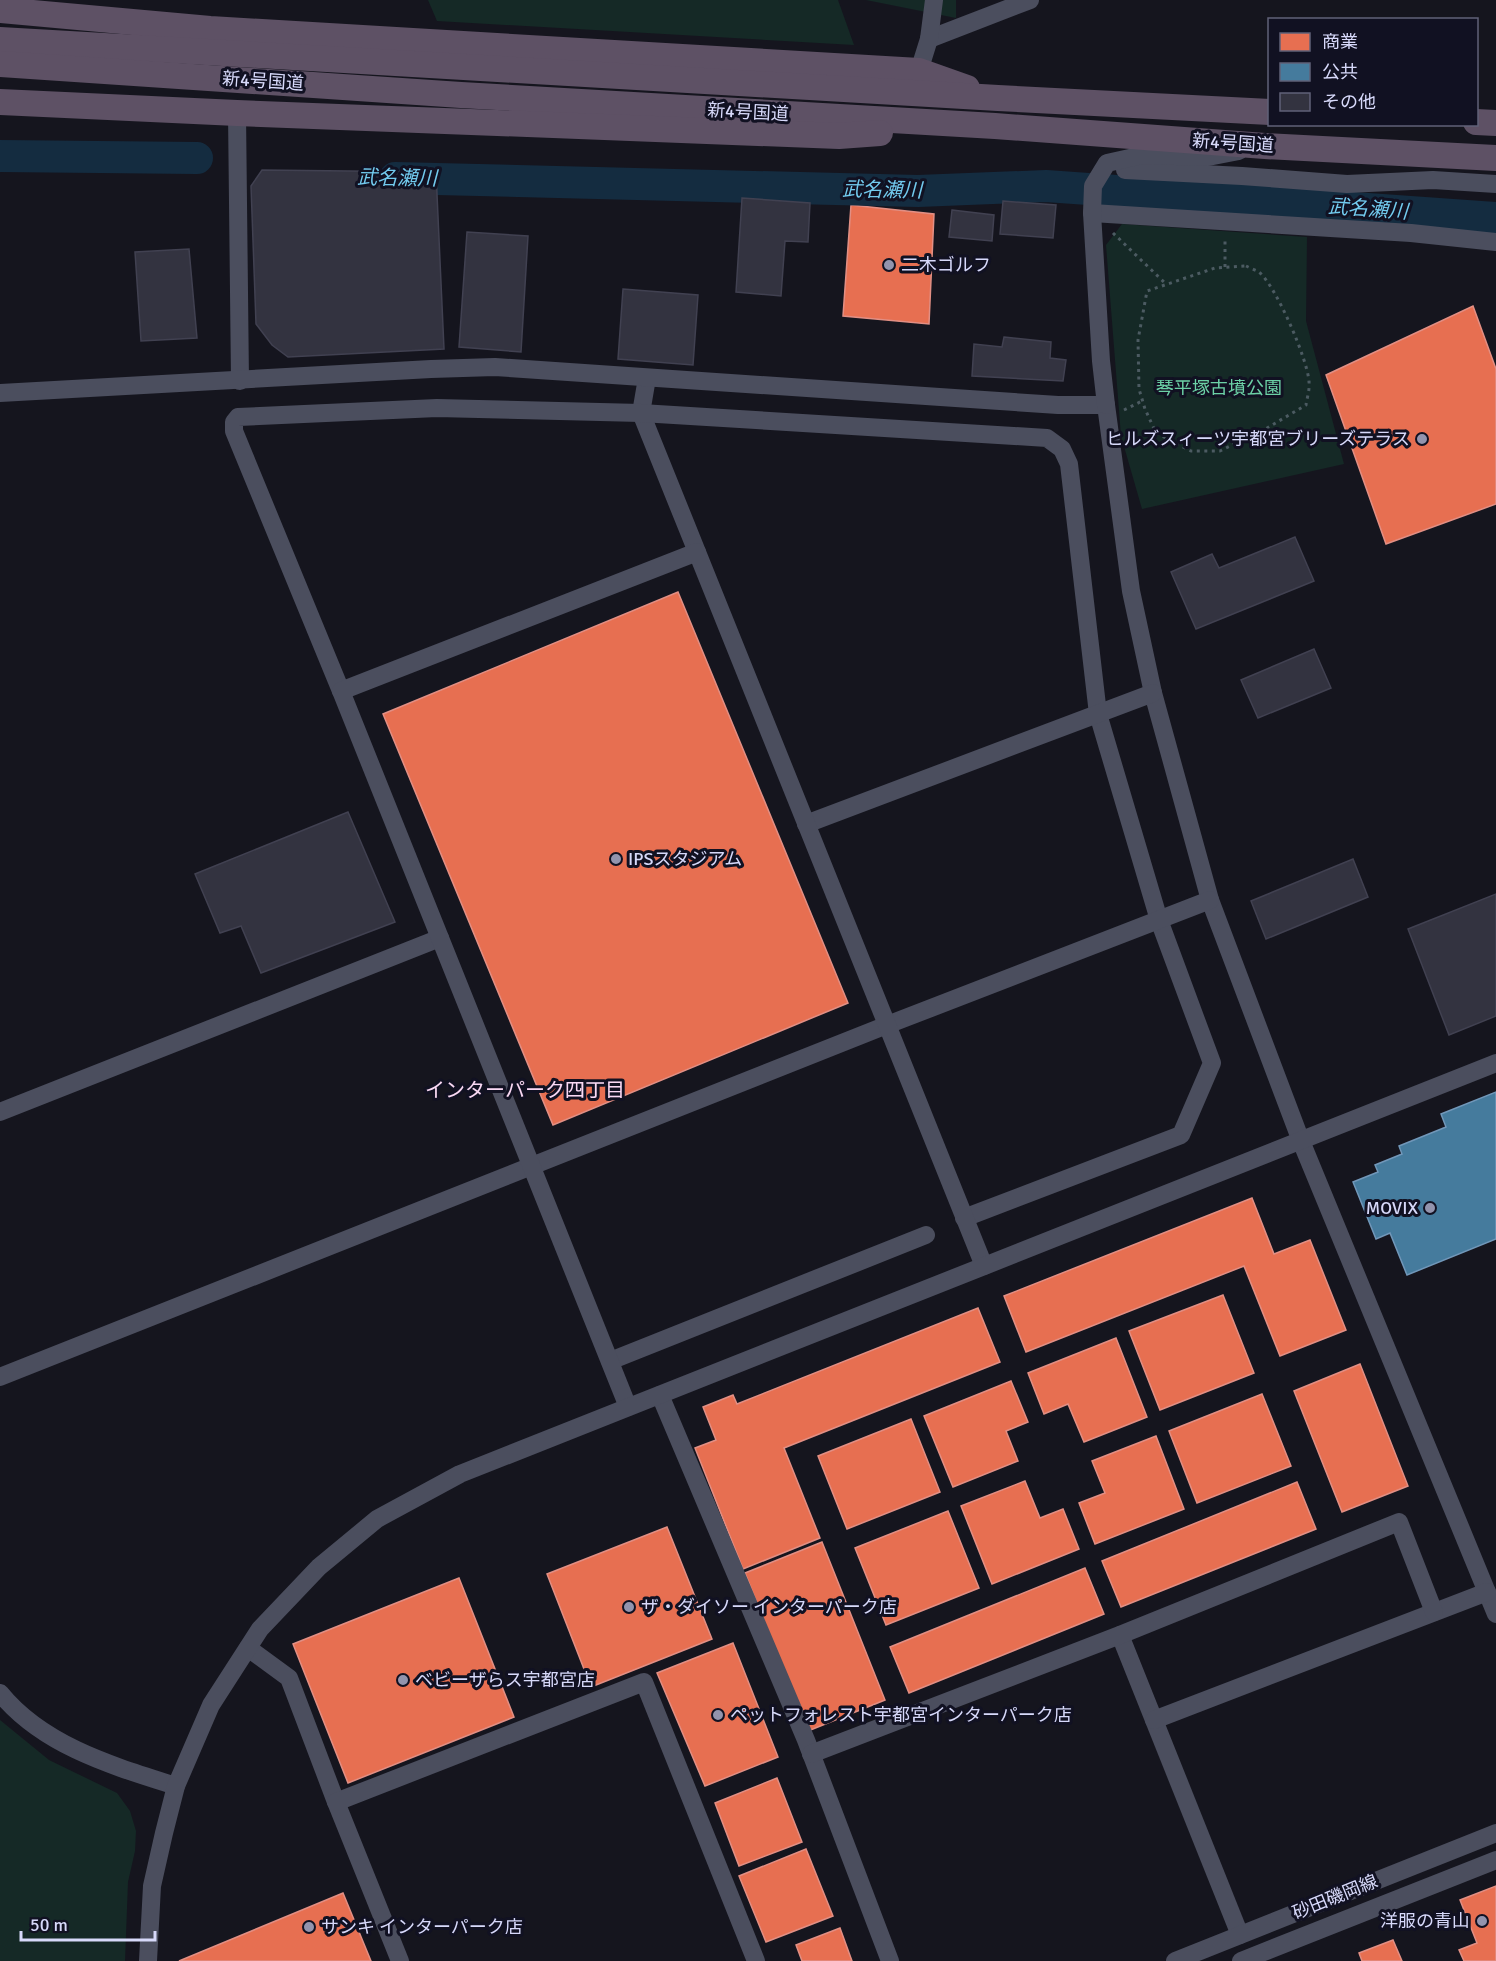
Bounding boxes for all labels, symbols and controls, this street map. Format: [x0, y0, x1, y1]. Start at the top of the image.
legend [1268, 18, 1478, 126]
text: 商業 [1322, 31, 1358, 53]
text: 公共 [1322, 61, 1358, 83]
street label: 新4号国道 [221, 67, 305, 95]
text: その他 [1322, 91, 1376, 113]
street label: 新4号国道 [707, 99, 789, 125]
street label: 新4号国道 [1191, 129, 1275, 157]
water label: 武名瀬川 [357, 165, 439, 191]
water label: 武名瀬川 [842, 177, 924, 203]
water label: 武名瀬川 [1327, 194, 1411, 224]
place label: 二木ゴルフ [901, 254, 991, 276]
marker: 二木ゴルフ [882, 258, 896, 272]
park label: 琴平塚古墳公園 [1156, 377, 1282, 399]
place label: ヒルズスィーツ宇都宮ブリーズテラス [1106, 428, 1410, 450]
marker: ヒルズスィーツ宇都宮ブリーズテラス [1415, 432, 1429, 446]
place label: IPSスタジアム [628, 848, 742, 870]
marker: IPSスタジアム [609, 852, 623, 866]
district label: インターパーク四丁目 [425, 1078, 625, 1103]
place label: MOVIX [1366, 1197, 1418, 1219]
marker: MOVIX [1423, 1201, 1437, 1215]
place label: ザ・ダイソー インターパーク店 [641, 1596, 897, 1618]
marker: ザ・ダイソー インターパーク店 [622, 1600, 636, 1614]
place label: ベビーザらス宇都宮店 [415, 1669, 595, 1691]
marker: ベビーザらス宇都宮店 [396, 1673, 410, 1687]
place label: ペットフォレスト宇都宮インターパーク店 [730, 1704, 1072, 1726]
marker: ペットフォレスト宇都宮インターパーク店 [711, 1708, 725, 1722]
street label: 砂田磯岡線 [1289, 1870, 1381, 1924]
scale bar [21, 1904, 154, 1942]
place label: 洋服の青山 [1380, 1910, 1470, 1932]
text: 50 m [30, 1914, 68, 1936]
marker: 洋服の青山 [1475, 1914, 1489, 1928]
place label: サンキ インターパーク店 [321, 1916, 523, 1938]
marker: サンキ インターパーク店 [302, 1920, 316, 1934]

